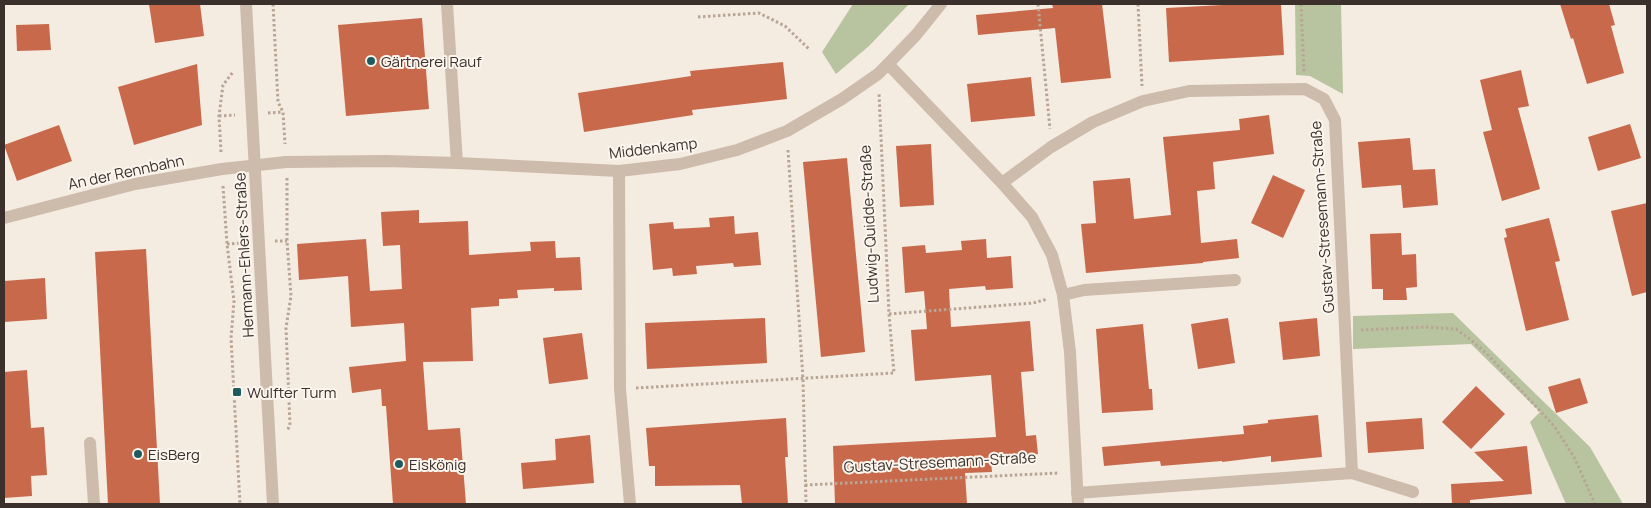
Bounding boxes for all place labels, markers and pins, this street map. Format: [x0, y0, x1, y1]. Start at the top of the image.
place label: Gärtnerei Rauf [381, 51, 482, 72]
marker: Gärtnerei Rauf [365, 55, 377, 67]
place label: Wulfter Turm [247, 382, 336, 403]
marker: Wulfter Turm [231, 386, 243, 398]
place label: EisBerg [148, 444, 200, 465]
marker: EisBerg [132, 448, 144, 460]
place label: Eiskönig [409, 454, 466, 475]
marker: Eiskönig [393, 458, 405, 470]

